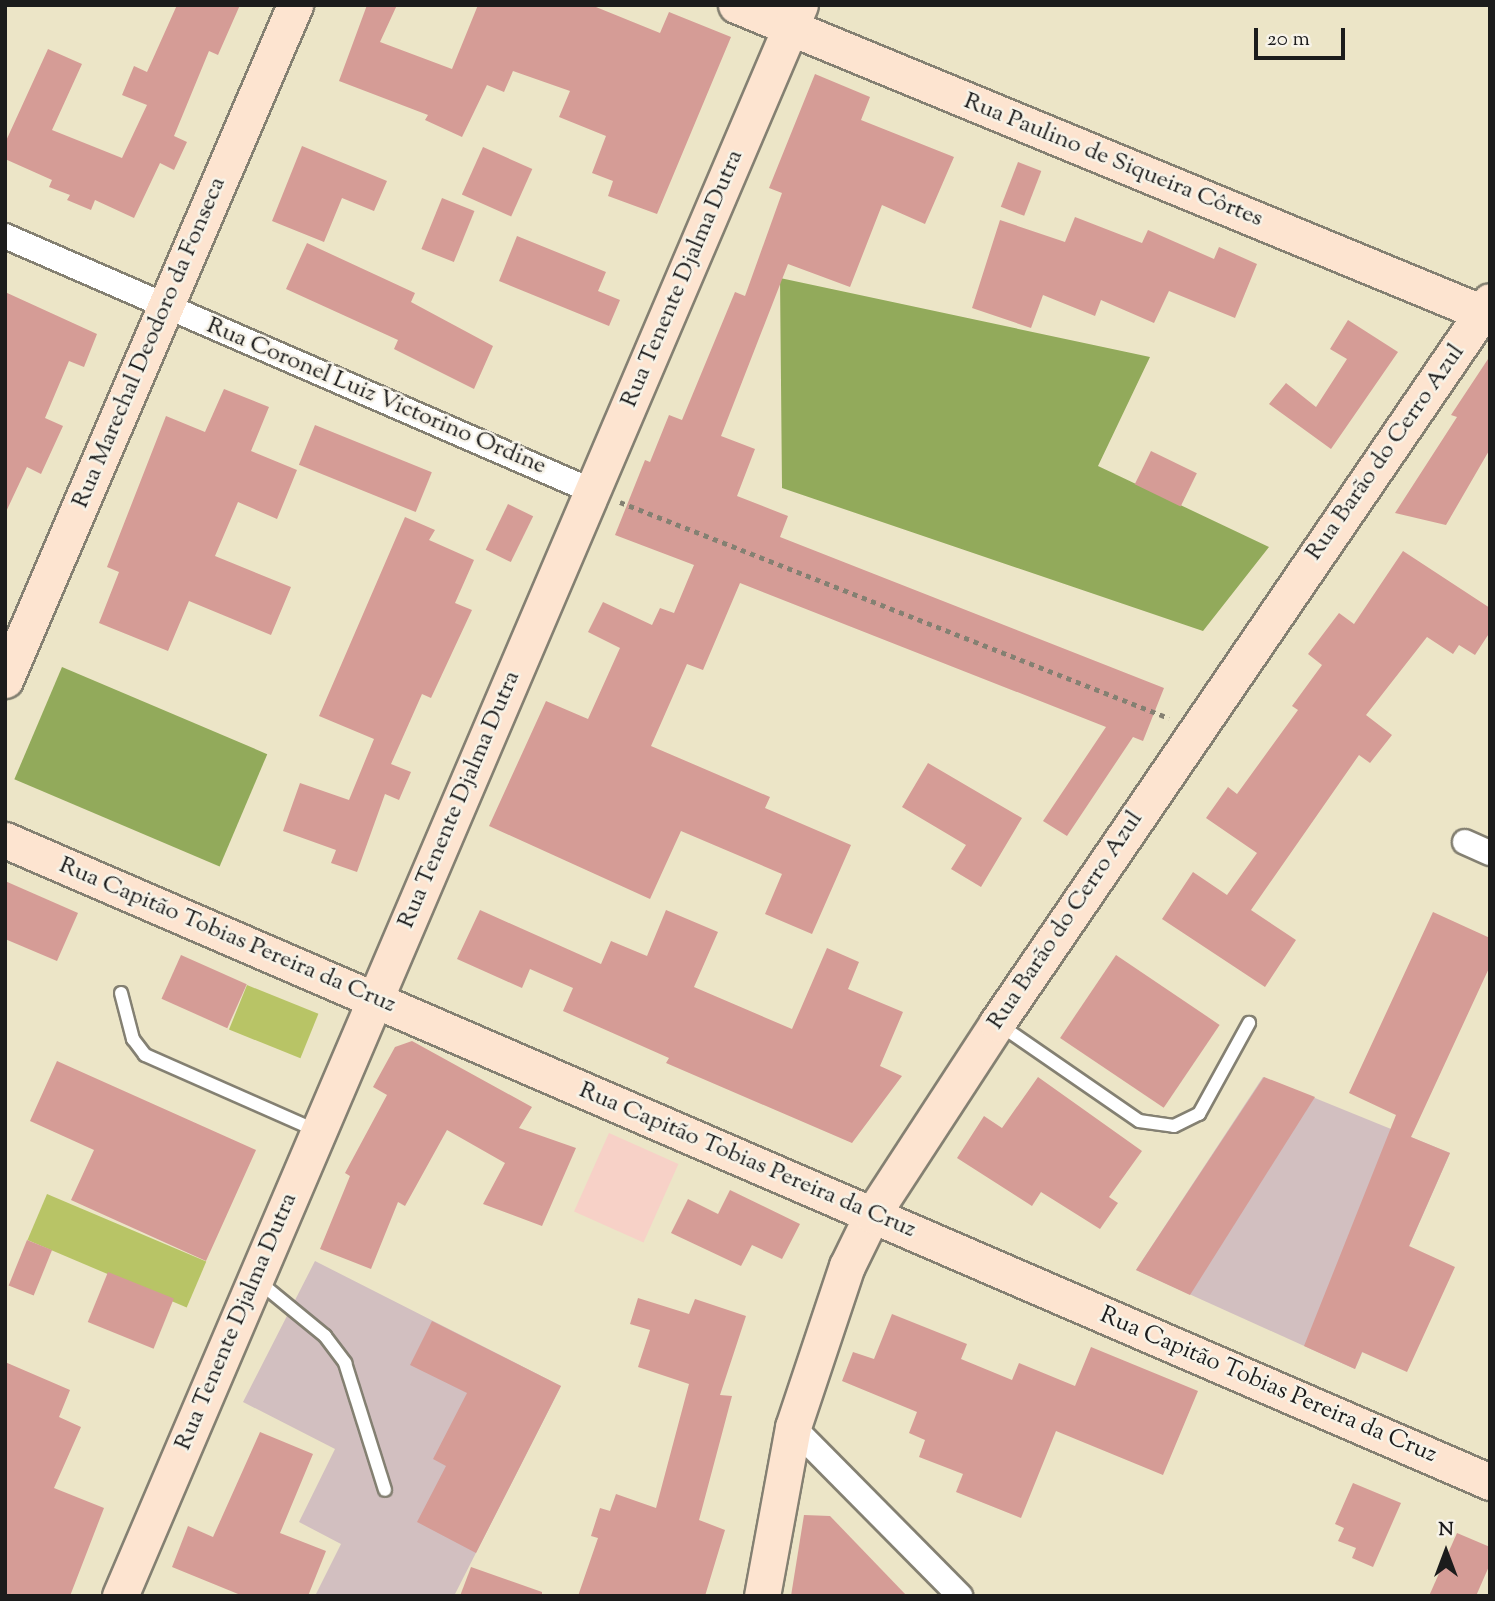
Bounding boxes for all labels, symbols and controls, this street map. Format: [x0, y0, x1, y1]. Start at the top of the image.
scale bar [1257, 14, 1348, 58]
text: 20 m [1267, 25, 1310, 55]
street label: Rua Paulino de Siqueira Côrtes [959, 88, 1267, 234]
street label: Rua Tenente Djalma Dutra [616, 146, 750, 412]
street label: Rua Marechal Deodoro da Fonseca [67, 173, 233, 513]
street label: Rua Coronel Luiz Victorino Ordine [202, 312, 550, 482]
street label: Rua Barão do Cerro Azul [1300, 339, 1472, 567]
street label: Rua Tenente Djalma Dutra [393, 667, 527, 933]
street label: Rua Barão do Cerro Azul [982, 806, 1150, 1036]
street label: Rua Capitão Tobias Pereira da Cruz [54, 852, 400, 1020]
street label: Rua Capitão Tobias Pereira da Cruz [574, 1077, 920, 1245]
street label: Rua Tenente Djalma Dutra [170, 1189, 304, 1455]
street label: Rua Capitão Tobias Pereira da Cruz [1095, 1302, 1441, 1470]
north arrow [1411, 1517, 1481, 1587]
text: N [1438, 1517, 1454, 1544]

